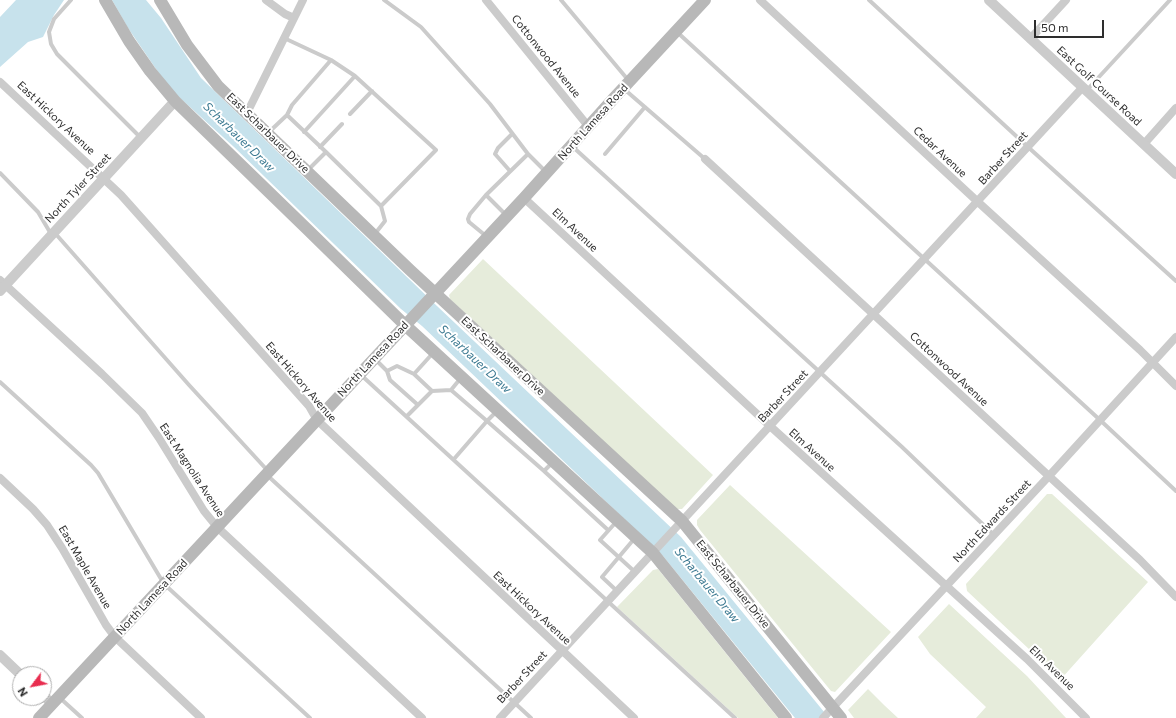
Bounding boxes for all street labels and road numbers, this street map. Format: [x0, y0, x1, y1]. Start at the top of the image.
street label: Cottonwood Avenue [509, 12, 583, 100]
street label: East Golf Course Road [1054, 43, 1144, 129]
street label: East Hickory Avenue [14, 79, 98, 157]
street label: North Lamesa Road [555, 81, 631, 163]
street label: East Scharbauer Drive [224, 90, 312, 176]
street label: Cedar Avenue [910, 124, 970, 180]
street label: Barber Street [976, 129, 1030, 187]
street label: North Tyler Street [42, 150, 114, 226]
street label: Elm Avenue [549, 205, 601, 255]
street label: East Scharbauer Drive [458, 314, 548, 398]
street label: North Lamesa Road [335, 319, 411, 399]
street label: Cottonwood Avenue [907, 329, 991, 409]
street label: East Hickory Avenue [263, 339, 339, 425]
street label: Barber Street [755, 367, 811, 425]
street label: East Magnolia Avenue [157, 421, 227, 519]
street label: Elm Avenue [786, 426, 838, 474]
street label: North Edwards Street [950, 477, 1034, 565]
street label: East Maple Avenue [56, 523, 114, 611]
street label: East Scharbauer Drive [693, 537, 773, 631]
street label: North Lamesa Road [114, 557, 190, 637]
street label: East Hickory Avenue [490, 569, 574, 647]
street label: Elm Avenue [1027, 643, 1077, 693]
street label: Barber Street [494, 648, 550, 706]

